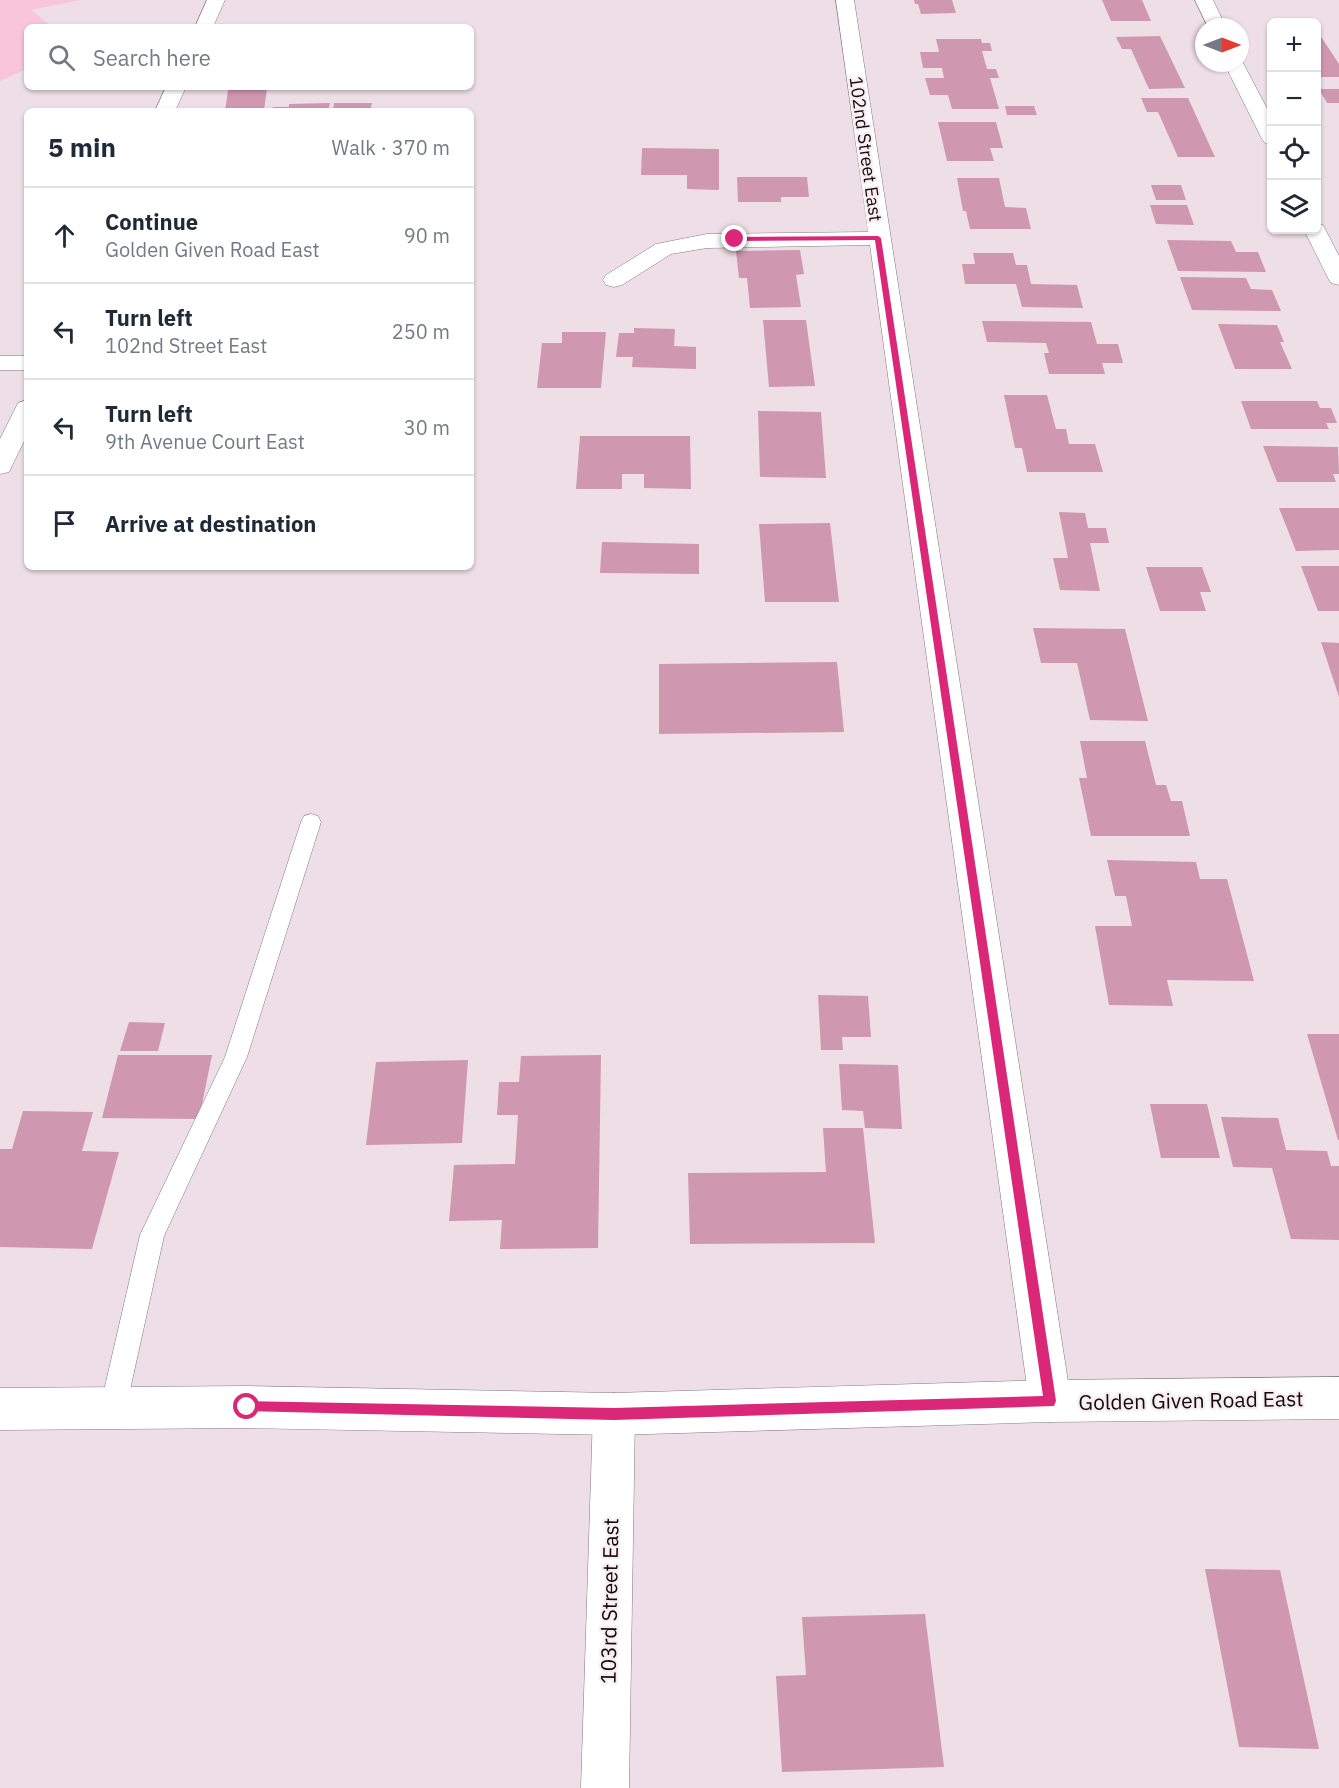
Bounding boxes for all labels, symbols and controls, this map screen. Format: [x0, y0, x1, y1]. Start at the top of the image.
north arrow [1195, 18, 1249, 72]
map controls [1267, 18, 1321, 234]
button: + [1267, 18, 1321, 72]
search box [24, 24, 474, 90]
icon: search [45, 41, 78, 74]
text: Search here [93, 43, 211, 72]
button: − [1267, 72, 1321, 126]
street label: 102nd Street East [844, 75, 888, 223]
button: locate [1267, 126, 1321, 180]
text: 5 min [48, 130, 116, 164]
text: Walk · 370 m [332, 134, 450, 161]
button: layers [1267, 180, 1321, 234]
text: Continue [105, 207, 198, 236]
icon: ahead [48, 219, 81, 252]
text: 90 m [404, 222, 450, 249]
route end [721, 225, 747, 251]
text: Golden Given Road East [105, 236, 320, 263]
text: Turn left [105, 303, 193, 332]
icon: left [48, 315, 81, 348]
text: 250 m [392, 318, 450, 345]
text: 102nd Street East [105, 332, 267, 359]
text: Turn left [105, 399, 193, 428]
icon: left [48, 411, 81, 444]
text: 30 m [404, 414, 450, 441]
text: 9th Avenue Court East [105, 428, 305, 455]
icon: arrive [48, 507, 81, 540]
text: Arrive at destination [105, 509, 316, 538]
street label: Golden Given Road East [1078, 1384, 1304, 1416]
route start [233, 1393, 259, 1419]
street label: 103rd Street East [594, 1518, 624, 1684]

